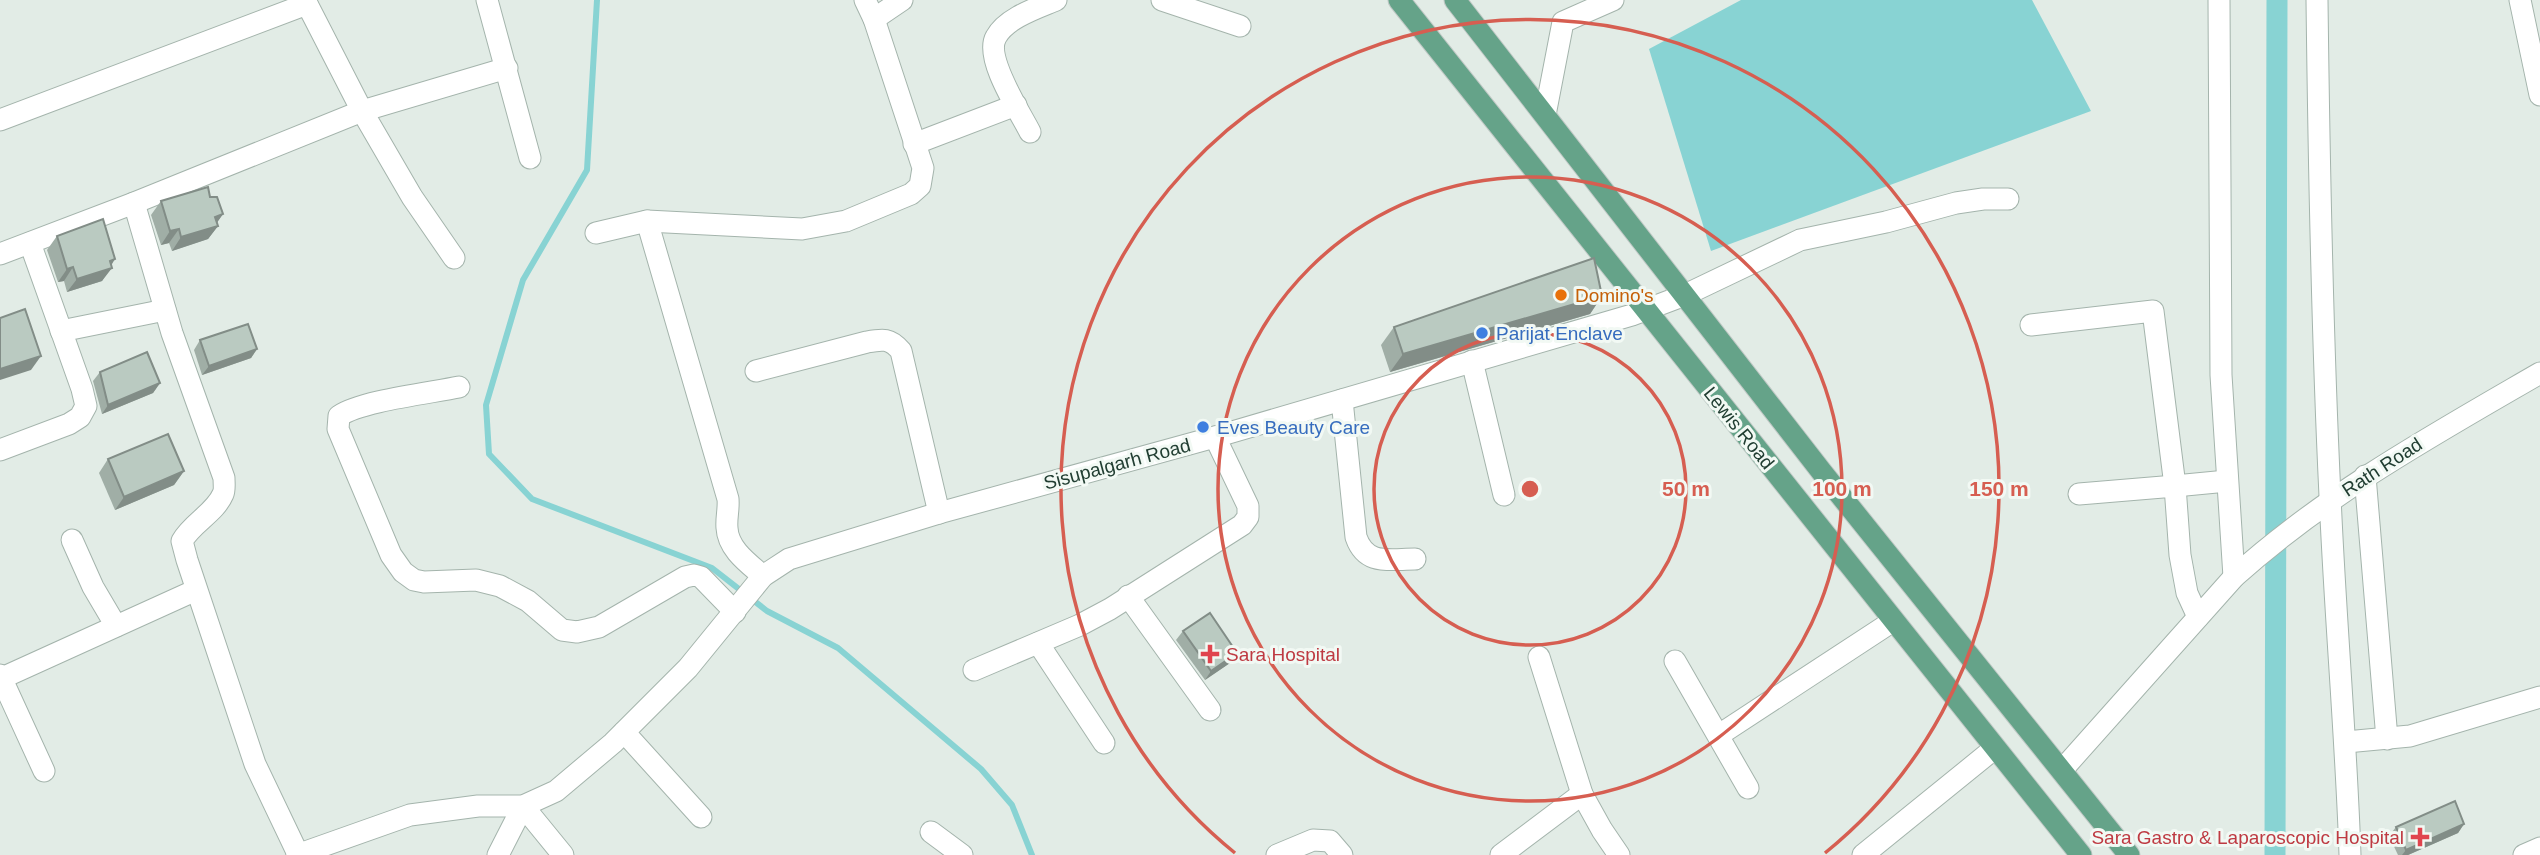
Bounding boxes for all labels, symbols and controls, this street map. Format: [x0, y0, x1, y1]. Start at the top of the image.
place label: Domino's [1575, 285, 1654, 306]
marker: Domino's [1553, 287, 1569, 303]
place label: Parijat Enclave [1496, 323, 1623, 344]
marker: Parijat Enclave [1474, 325, 1490, 341]
street label: Lewis Road [1700, 383, 1778, 473]
place label: Eves Beauty Care [1217, 417, 1370, 438]
marker: Eves Beauty Care [1195, 419, 1211, 435]
street label: Rath Road [2338, 433, 2426, 501]
street label: Sisupalgarh Road [1041, 434, 1193, 494]
centre of rings [1518, 477, 1542, 501]
text: 50 m [1662, 477, 1710, 500]
text: 100 m [1812, 477, 1872, 500]
text: 150 m [1969, 477, 2029, 500]
marker: Sara Hospital [1200, 644, 1220, 664]
place label: Sara Hospital [1226, 644, 1340, 665]
place label: Sara Gastro & Laparoscopic Hospital [2091, 827, 2404, 848]
marker: Sara Gastro & Laparoscopic Hospital [2410, 827, 2430, 847]

